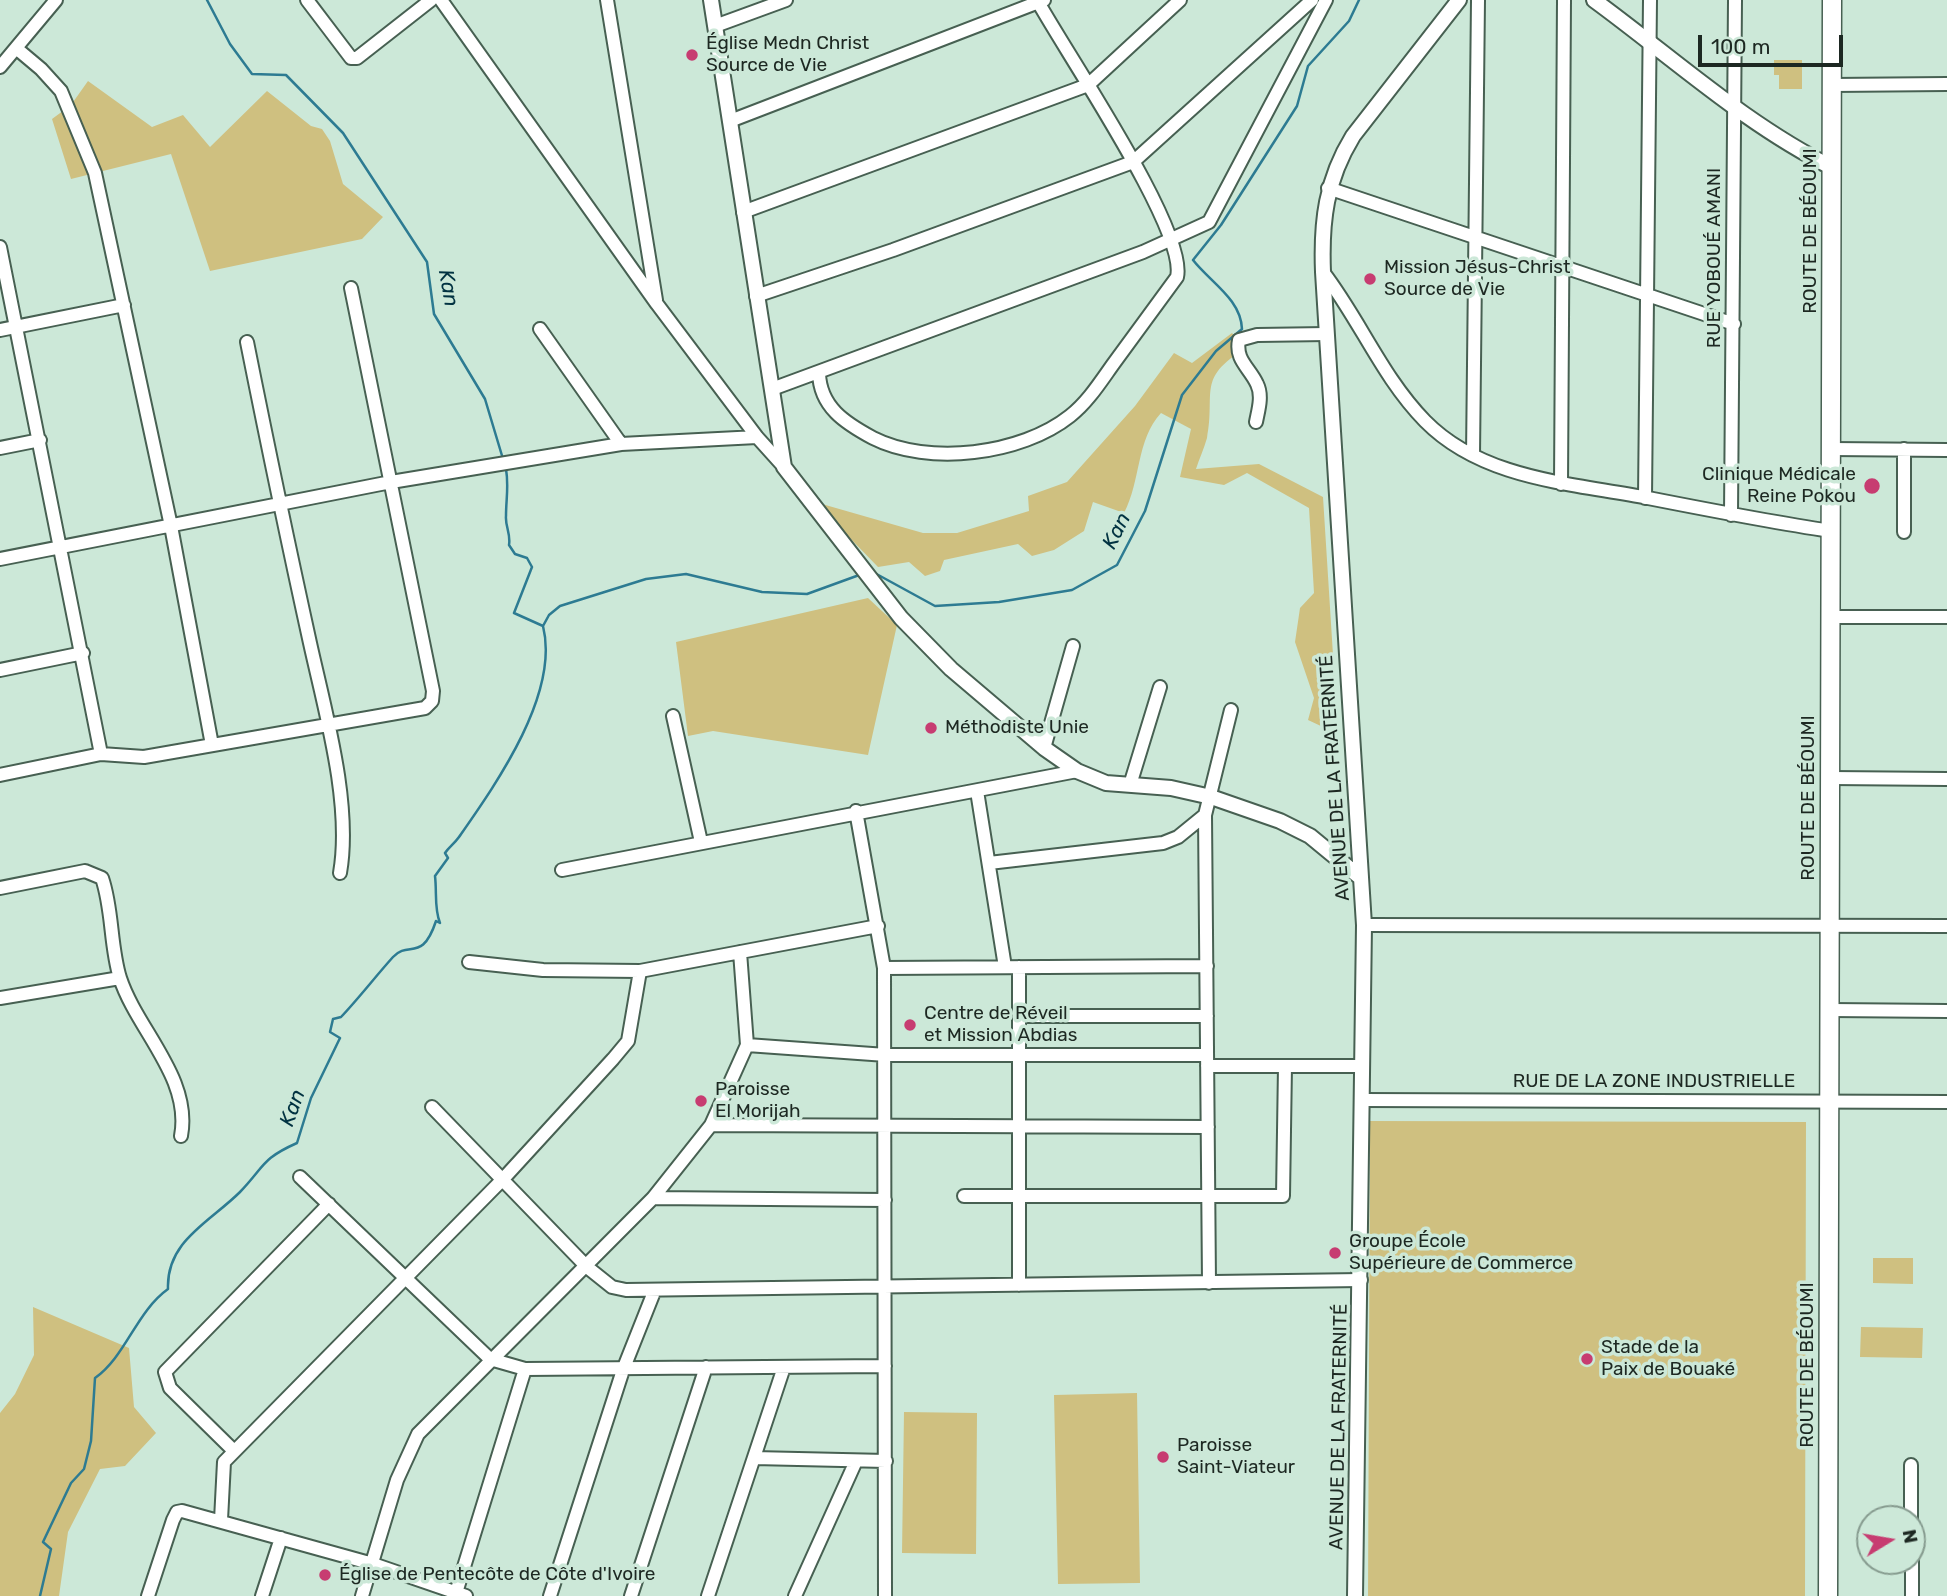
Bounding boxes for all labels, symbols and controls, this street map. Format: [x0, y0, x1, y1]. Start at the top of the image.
scale bar [1702, 21, 1847, 65]
place label: Église Medn Christ Source de Vie [706, 33, 869, 77]
text: 100 m [1711, 34, 1770, 59]
marker: Église Medn Christ Source de Vie [684, 47, 700, 63]
street label: ROUTE DE BÉOUMI [1800, 148, 1822, 314]
street label: RUE YOBOUÉ AMANI [1704, 168, 1726, 348]
place label: Mission Jésus-Christ Source de Vie [1384, 257, 1570, 301]
water label: Kan [432, 267, 464, 309]
marker: Mission Jésus-Christ Source de Vie [1362, 271, 1378, 287]
place label: Clinique Médicale Reine Pokou [1702, 464, 1856, 508]
marker: Clinique Médicale Reine Pokou [1862, 476, 1882, 496]
water label: Kan [1097, 509, 1137, 553]
street label: AVENUE DE LA FRATERNITÉ [1315, 654, 1355, 902]
street label: ROUTE DE BÉOUMI [1798, 715, 1820, 881]
place label: Méthodiste Unie [945, 717, 1089, 739]
marker: Méthodiste Unie [923, 720, 939, 736]
place label: Centre de Réveil et Mission Abdias [924, 1003, 1078, 1047]
marker: Centre de Réveil et Mission Abdias [902, 1017, 918, 1033]
street label: RUE DE LA ZONE INDUSTRIELLE [1513, 1071, 1795, 1093]
place label: Paroisse El Morijah [715, 1079, 800, 1123]
water label: Kan [275, 1086, 311, 1130]
marker: Paroisse El Morijah [693, 1093, 709, 1109]
place label: Groupe École Supérieure de Commerce [1349, 1231, 1573, 1275]
marker: Groupe École Supérieure de Commerce [1327, 1245, 1343, 1261]
street label: ROUTE DE BÉOUMI [1797, 1282, 1819, 1448]
street label: AVENUE DE LA FRATERNITÉ [1325, 1304, 1353, 1550]
place label: Stade de la Paix de Bouaké [1601, 1337, 1735, 1381]
marker: Stade de la Paix de Bouaké [1579, 1351, 1595, 1367]
place label: Paroisse Saint-Viateur [1177, 1435, 1295, 1479]
marker: Paroisse Saint-Viateur [1155, 1449, 1171, 1465]
north arrow [1856, 1505, 1926, 1575]
text: N [1898, 1527, 1923, 1545]
place label: Église de Pentecôte de Côte d'Ivoire [339, 1564, 656, 1586]
marker: Église de Pentecôte de Côte d'Ivoire [317, 1567, 333, 1583]

